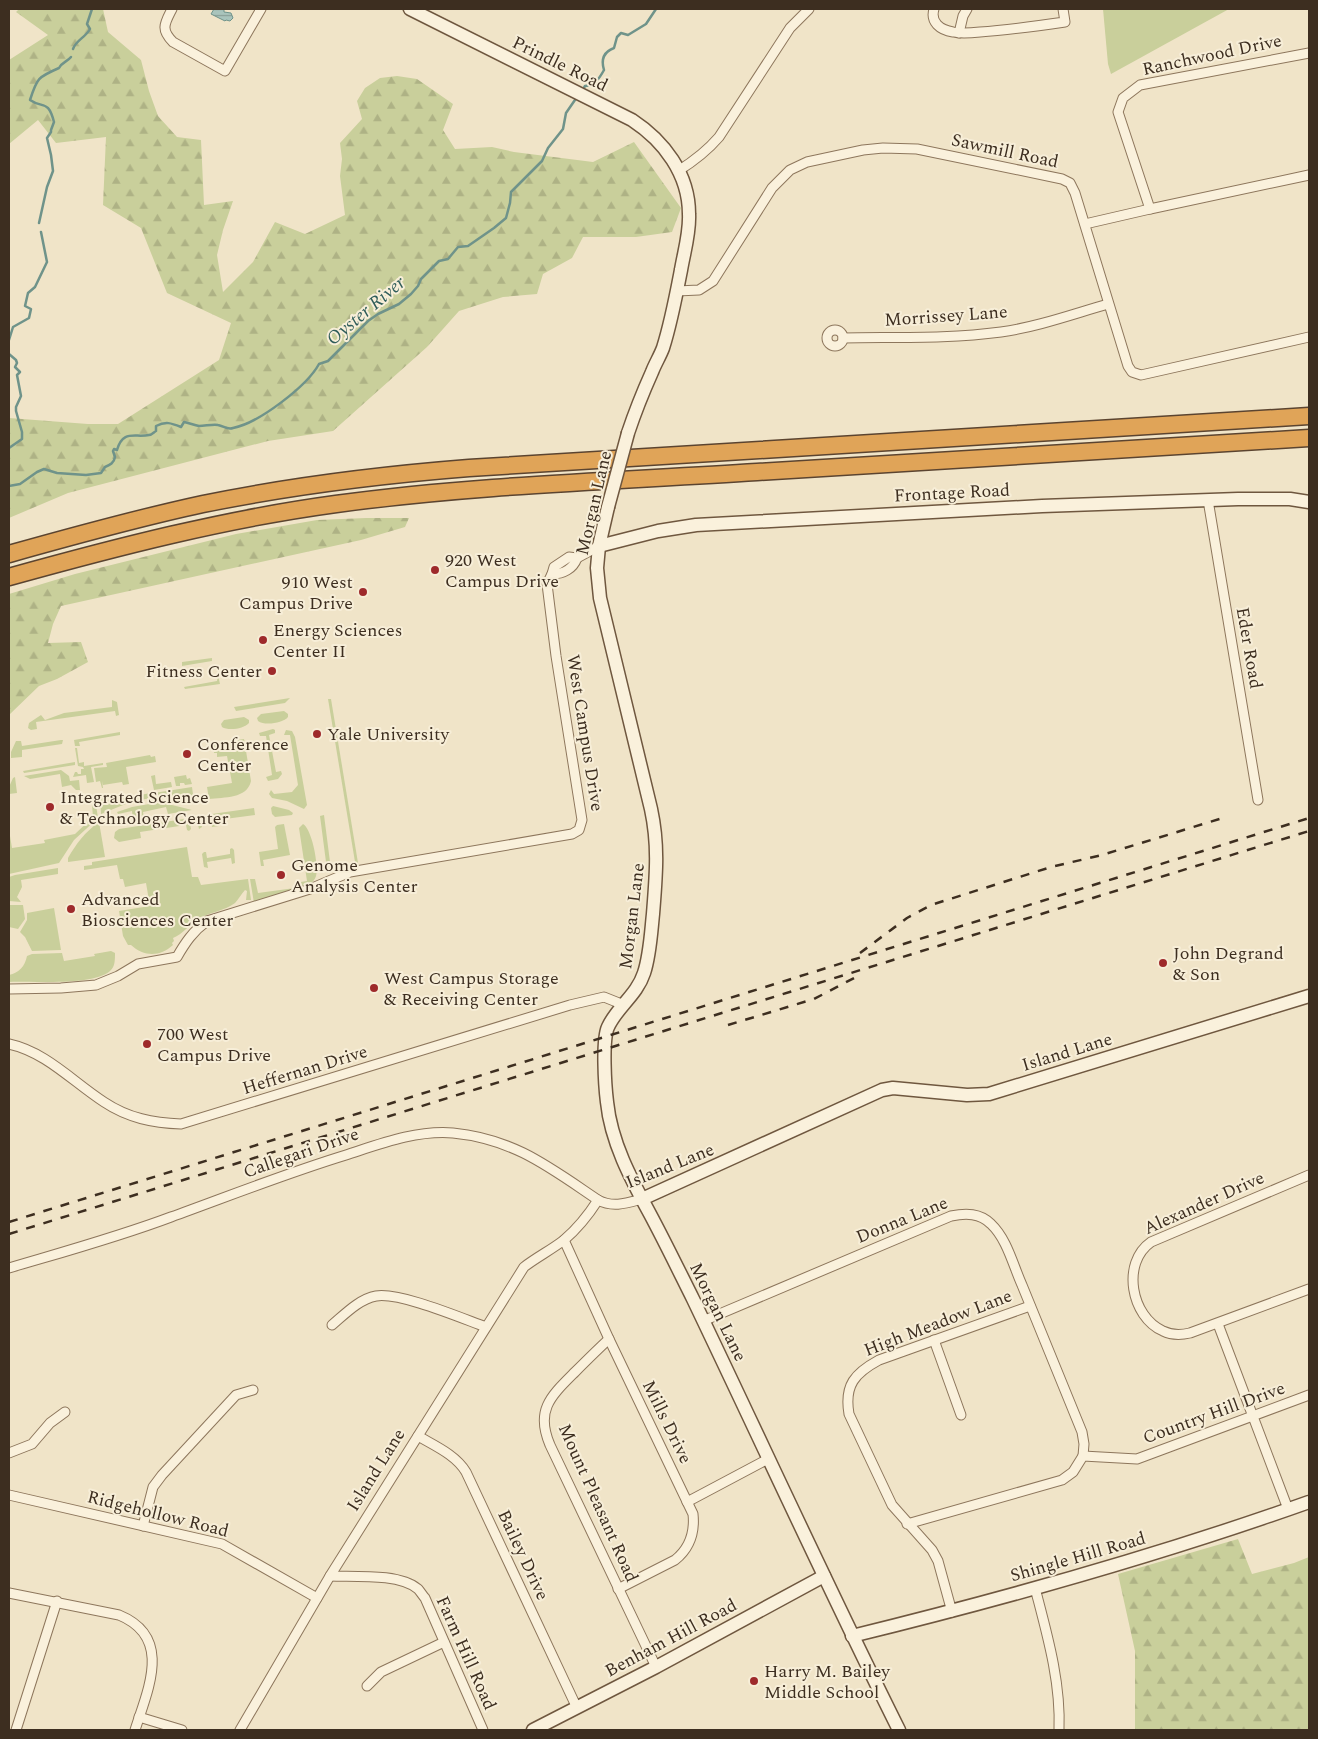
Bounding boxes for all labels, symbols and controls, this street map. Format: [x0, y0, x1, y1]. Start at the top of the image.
street label: Ranchwood Drive [1140, 27, 1284, 83]
street label: Prindle Road [507, 29, 613, 99]
street label: Sawmill Road [949, 126, 1061, 176]
water label: Oyster River [320, 269, 412, 353]
street label: Morrissey Lane [883, 298, 1009, 334]
street label: Morgan Lane [569, 448, 619, 558]
street label: Frontage Road [893, 476, 1011, 510]
place label: 920 West Campus Drive [445, 547, 559, 595]
marker: 920 West Campus Drive [429, 564, 441, 576]
place label: 910 West Campus Drive [239, 569, 353, 617]
marker: 910 West Campus Drive [357, 586, 369, 598]
street label: Eder Road [1229, 605, 1269, 691]
place label: Energy Sciences Center II [273, 617, 403, 665]
marker: Energy Sciences Center II [257, 634, 269, 646]
street label: West Campus Drive [559, 653, 611, 813]
place label: Fitness Center [145, 658, 262, 685]
marker: Fitness Center [266, 665, 278, 677]
place label: Yale University [327, 721, 450, 748]
marker: Yale University [311, 728, 323, 740]
place label: Conference Center [197, 731, 289, 779]
marker: Conference Center [181, 748, 193, 760]
place label: Integrated Science & Technology Center [60, 784, 229, 832]
marker: Integrated Science & Technology Center [44, 801, 56, 813]
place label: Genome Analysis Center [291, 852, 418, 900]
street label: Morgan Lane [612, 861, 652, 971]
marker: Genome Analysis Center [275, 869, 287, 881]
place label: Advanced Biosciences Center [81, 886, 234, 934]
marker: Advanced Biosciences Center [65, 903, 77, 915]
place label: John Degrand & Son [1173, 940, 1284, 988]
marker: John Degrand & Son [1157, 957, 1169, 969]
place label: West Campus Storage & Receiving Center [384, 965, 559, 1013]
marker: West Campus Storage & Receiving Center [368, 982, 380, 994]
place label: 700 West Campus Drive [157, 1021, 271, 1069]
street label: Island Lane [1018, 1025, 1116, 1079]
marker: 700 West Campus Drive [141, 1038, 153, 1050]
street label: Heffernan Drive [239, 1038, 371, 1102]
street label: Callegari Drive [239, 1121, 363, 1185]
street label: Island Lane [622, 1136, 718, 1196]
street label: Alexander Drive [1139, 1164, 1269, 1242]
street label: Donna Lane [852, 1189, 952, 1251]
street label: Morgan Lane [682, 1258, 754, 1366]
street label: High Meadow Lane [860, 1282, 1016, 1364]
street label: Country Hill Drive [1139, 1375, 1289, 1451]
street label: Mills Drive [635, 1376, 699, 1468]
street label: Mount Pleasant Road [551, 1419, 645, 1587]
street label: Island Lane [340, 1423, 412, 1517]
street label: Ridgehollow Road [84, 1483, 232, 1545]
street label: Bailey Drive [490, 1505, 556, 1605]
street label: Shingle Hill Road [1007, 1525, 1149, 1589]
street label: Farm Hill Road [429, 1592, 503, 1714]
street label: Benham Hill Road [600, 1592, 742, 1684]
place label: Harry M. Bailey Middle School [764, 1658, 891, 1706]
marker: Harry M. Bailey Middle School [748, 1675, 760, 1687]

